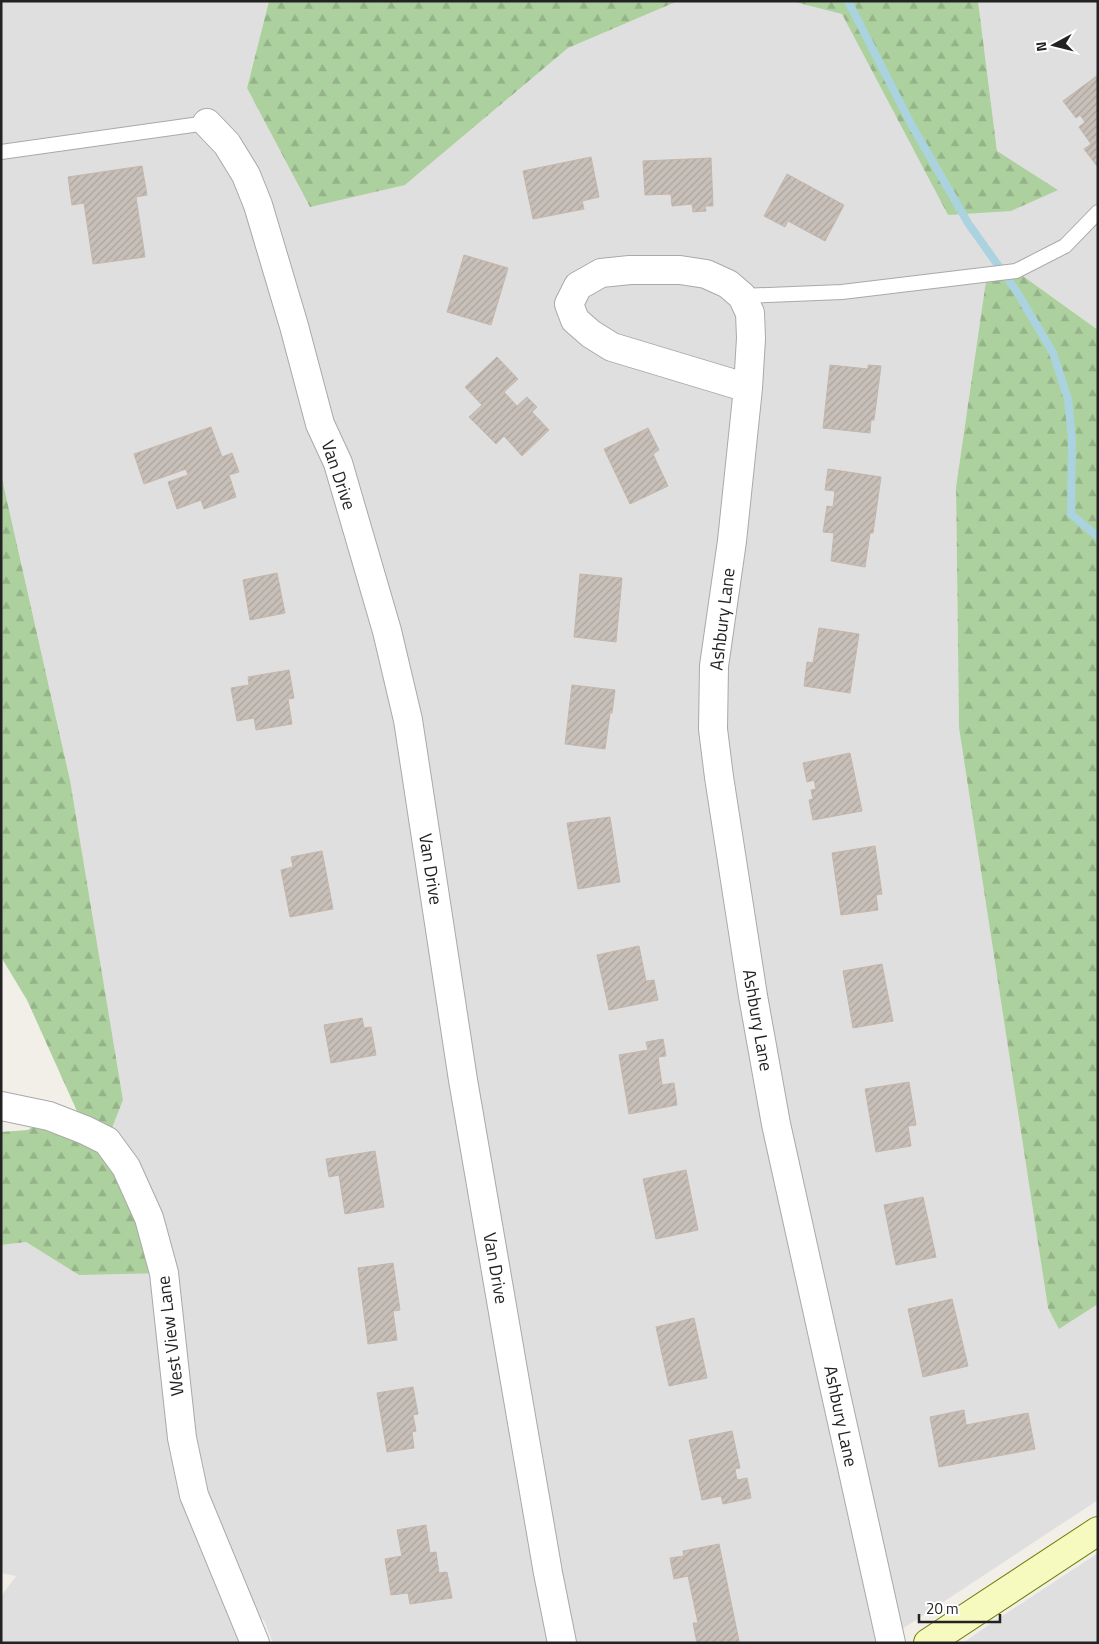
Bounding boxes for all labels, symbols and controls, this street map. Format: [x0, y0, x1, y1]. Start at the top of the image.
north arrow [1029, 20, 1079, 70]
text: N [1030, 41, 1052, 53]
street label: Van Drive [315, 437, 363, 513]
street label: Ashbury Lane [702, 566, 742, 672]
street label: Van Drive [412, 831, 450, 907]
street label: Ashbury Lane [736, 967, 780, 1073]
street label: Van Drive [476, 1230, 516, 1306]
street label: West View Lane [149, 1274, 191, 1398]
street label: Ashbury Lane [817, 1363, 865, 1469]
scale bar [919, 1592, 1000, 1624]
text: 20 m [926, 1597, 959, 1620]

